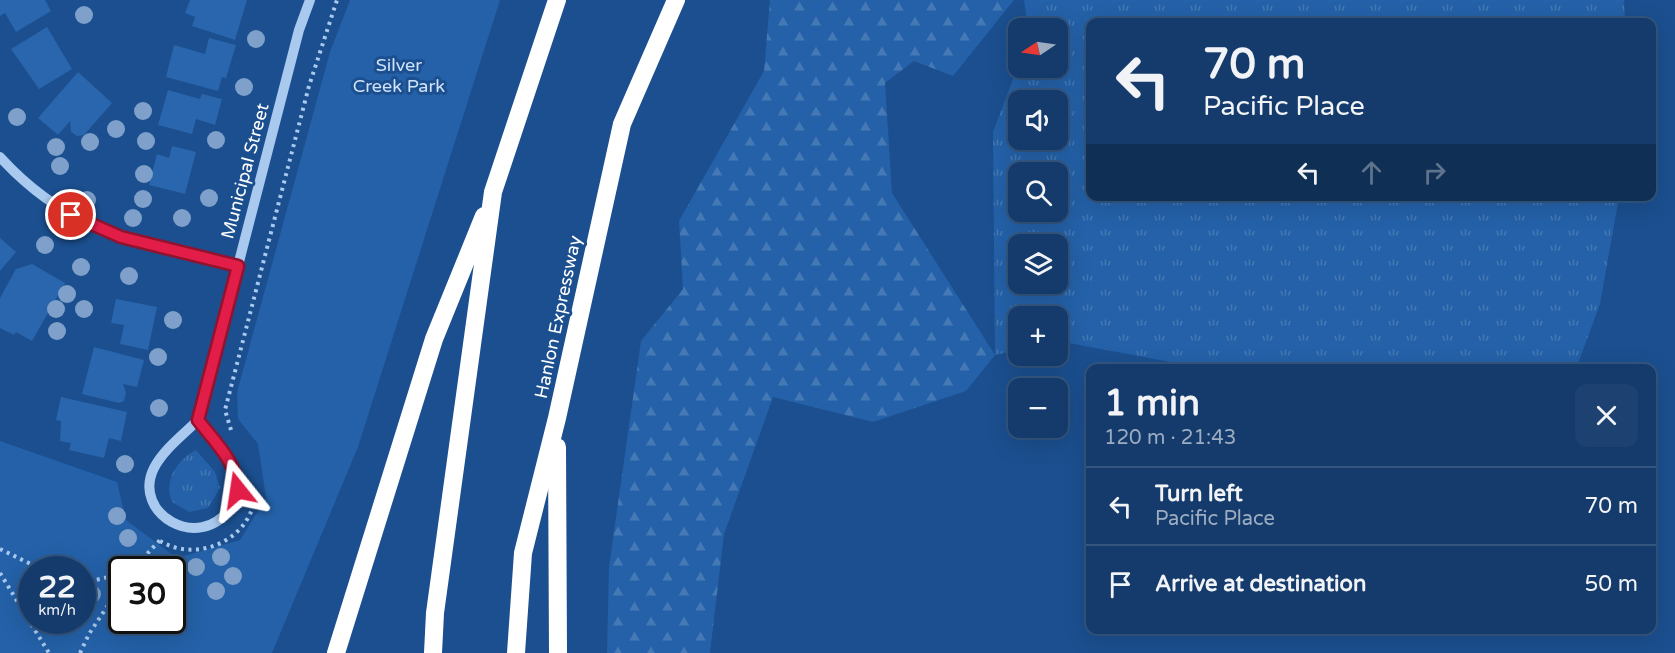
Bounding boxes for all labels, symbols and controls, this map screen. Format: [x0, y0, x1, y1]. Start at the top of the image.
north arrow [1008, 18, 1068, 78]
map controls [1008, 18, 1068, 438]
text: 70 m [1203, 39, 1305, 90]
icon: left [1104, 42, 1182, 120]
park label: Silver Creek Park [353, 54, 445, 97]
button: sound [1008, 90, 1068, 150]
text: Pacific Place [1203, 90, 1365, 123]
street label: Municipal Street [216, 101, 274, 241]
icon: left [1292, 156, 1325, 189]
icon: ahead [1355, 156, 1388, 189]
icon: right [1418, 156, 1451, 189]
button: search [1008, 162, 1068, 222]
pin [45, 189, 96, 240]
icon: arrive [54, 198, 87, 231]
street label: Hanlon Expressway [530, 233, 586, 401]
button: layers [1008, 234, 1068, 294]
button: + [1008, 306, 1068, 366]
button: − [1008, 378, 1068, 438]
text: 1 min [1104, 382, 1200, 425]
button: close [1575, 384, 1638, 447]
text: 120 m · 21:43 [1104, 426, 1236, 450]
position arrow [206, 458, 270, 522]
text: Turn left [1155, 481, 1243, 507]
icon: left [1104, 490, 1137, 523]
text: 70 m [1584, 493, 1638, 519]
text: Pacific Place [1155, 507, 1275, 531]
speed limit sign: 30 [108, 556, 186, 634]
icon: arrive [1104, 568, 1137, 601]
text: 22 [38, 569, 76, 606]
text: Arrive at destination [1155, 571, 1366, 597]
text: 50 m [1584, 571, 1638, 597]
text: km/h [38, 601, 76, 619]

